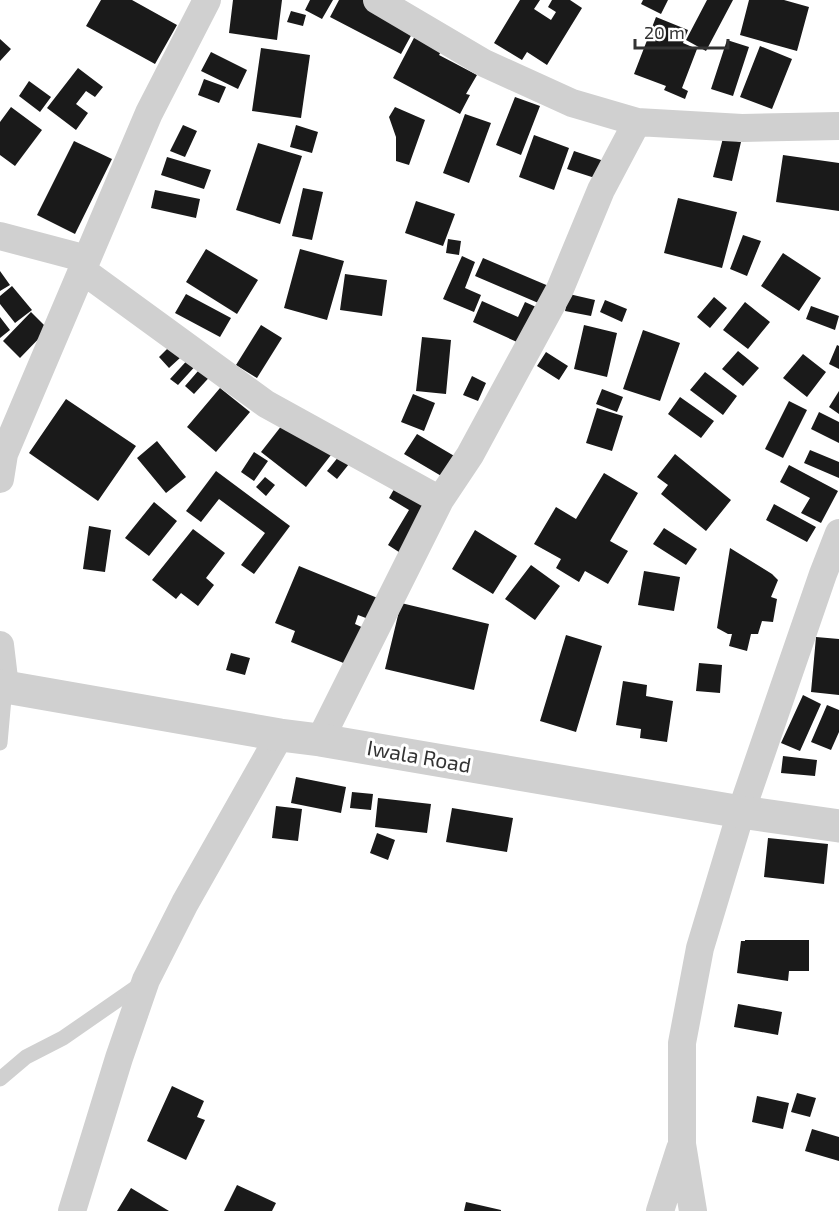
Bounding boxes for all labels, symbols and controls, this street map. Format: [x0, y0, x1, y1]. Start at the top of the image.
scale bar [635, 12, 728, 50]
text: 20 m [644, 21, 685, 43]
street label: Iwala Road [365, 734, 473, 777]

